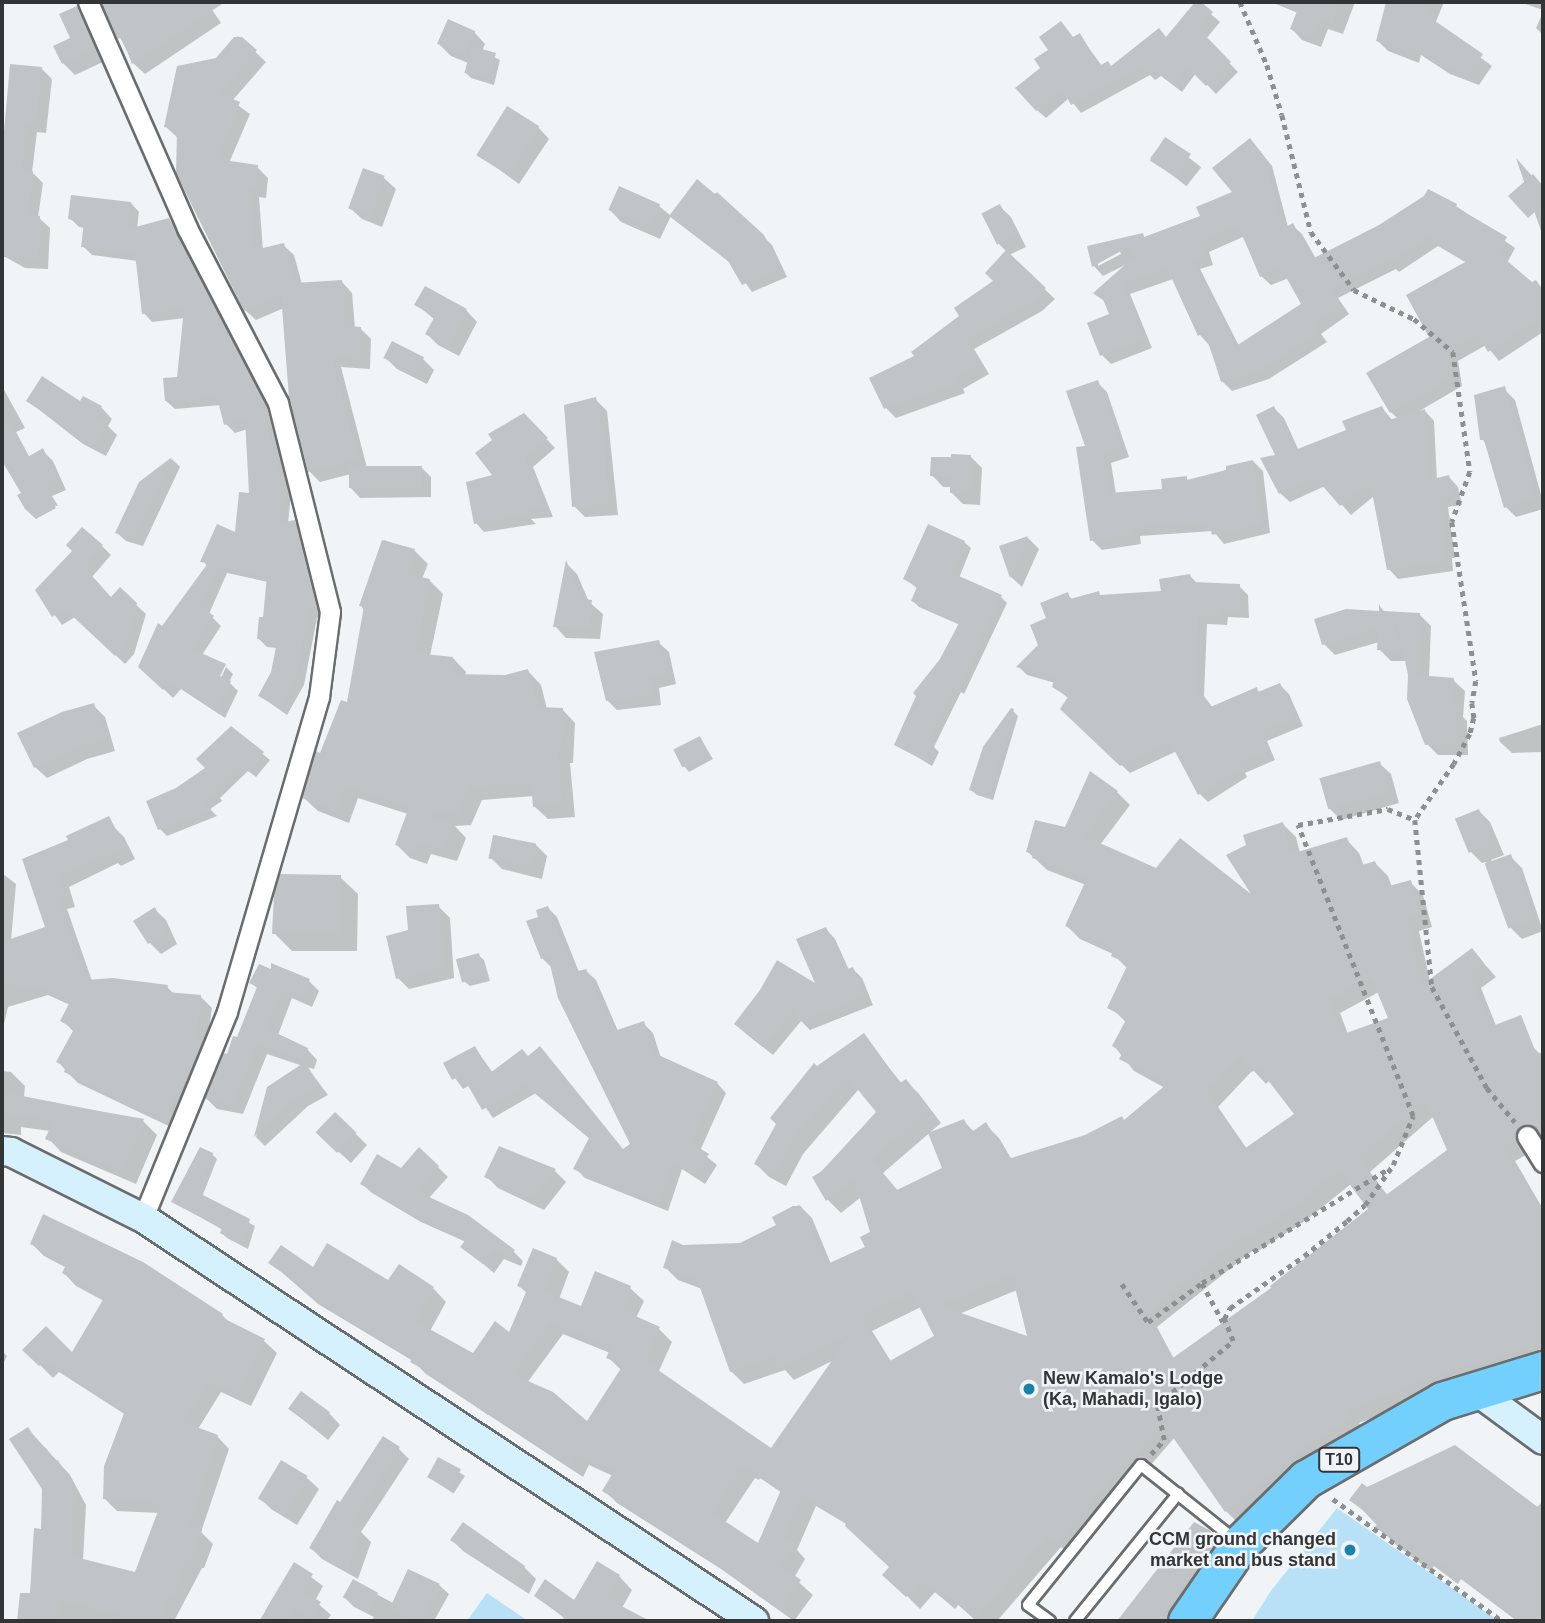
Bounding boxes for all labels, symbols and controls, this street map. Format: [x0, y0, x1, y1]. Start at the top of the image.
place label: New Kamalo's Lodge (Ka, Mahadi, Igalo) [1043, 1368, 1223, 1410]
marker: New Kamalo's Lodge (Ka, Mahadi, Igalo) [1021, 1381, 1037, 1397]
road number: T10 [1318, 1448, 1360, 1472]
place label: CCM ground changed market and bus stand [1149, 1529, 1336, 1572]
marker: CCM ground changed market and bus stand [1342, 1542, 1358, 1558]

